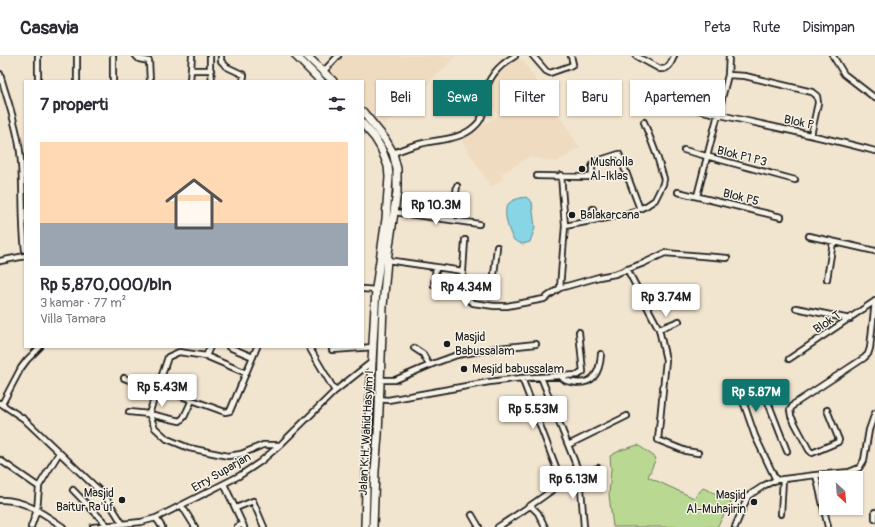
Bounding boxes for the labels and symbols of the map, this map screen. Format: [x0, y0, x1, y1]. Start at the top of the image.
street label: Blok P [783, 112, 816, 133]
street label: Blok P1 P3 [715, 143, 769, 170]
place label: Musholla Al-Iklas [590, 155, 634, 184]
marker: Musholla Al-Iklas [577, 164, 587, 174]
street label: Blok P5 [721, 186, 761, 209]
pin: Rp 10.3M [395, 192, 477, 226]
place label: Balakarcana [580, 208, 640, 223]
marker: Balakarcana [567, 210, 577, 220]
pin: Rp 4.34M [425, 274, 507, 308]
pin: Rp 3.74M [625, 284, 707, 318]
street label: Blok T [810, 308, 844, 337]
place label: Masjid Babussalam [455, 330, 515, 359]
marker: Masjid Babussalam [442, 339, 452, 349]
place label: Mesjid babussalam [472, 362, 564, 377]
marker: Mesjid babussalam [459, 364, 469, 374]
street label: Jalan K.H. Wahid Hasyim I [356, 370, 377, 496]
pin: Rp 5.43M [121, 374, 203, 408]
pin: Rp 5.87M [715, 379, 797, 413]
pin: Rp 5.53M [492, 396, 574, 430]
street label: Erry Suparjan [189, 449, 254, 495]
pin: Rp 6.13M [532, 466, 614, 500]
north arrow [819, 471, 863, 515]
place label: Masjid Baitur Ra'uf [56, 486, 114, 515]
place label: Masjid Al-Muhajirin [686, 488, 746, 517]
marker: Masjid Baitur Ra'uf [117, 495, 127, 505]
marker: Masjid Al-Muhajirin [749, 497, 759, 507]

